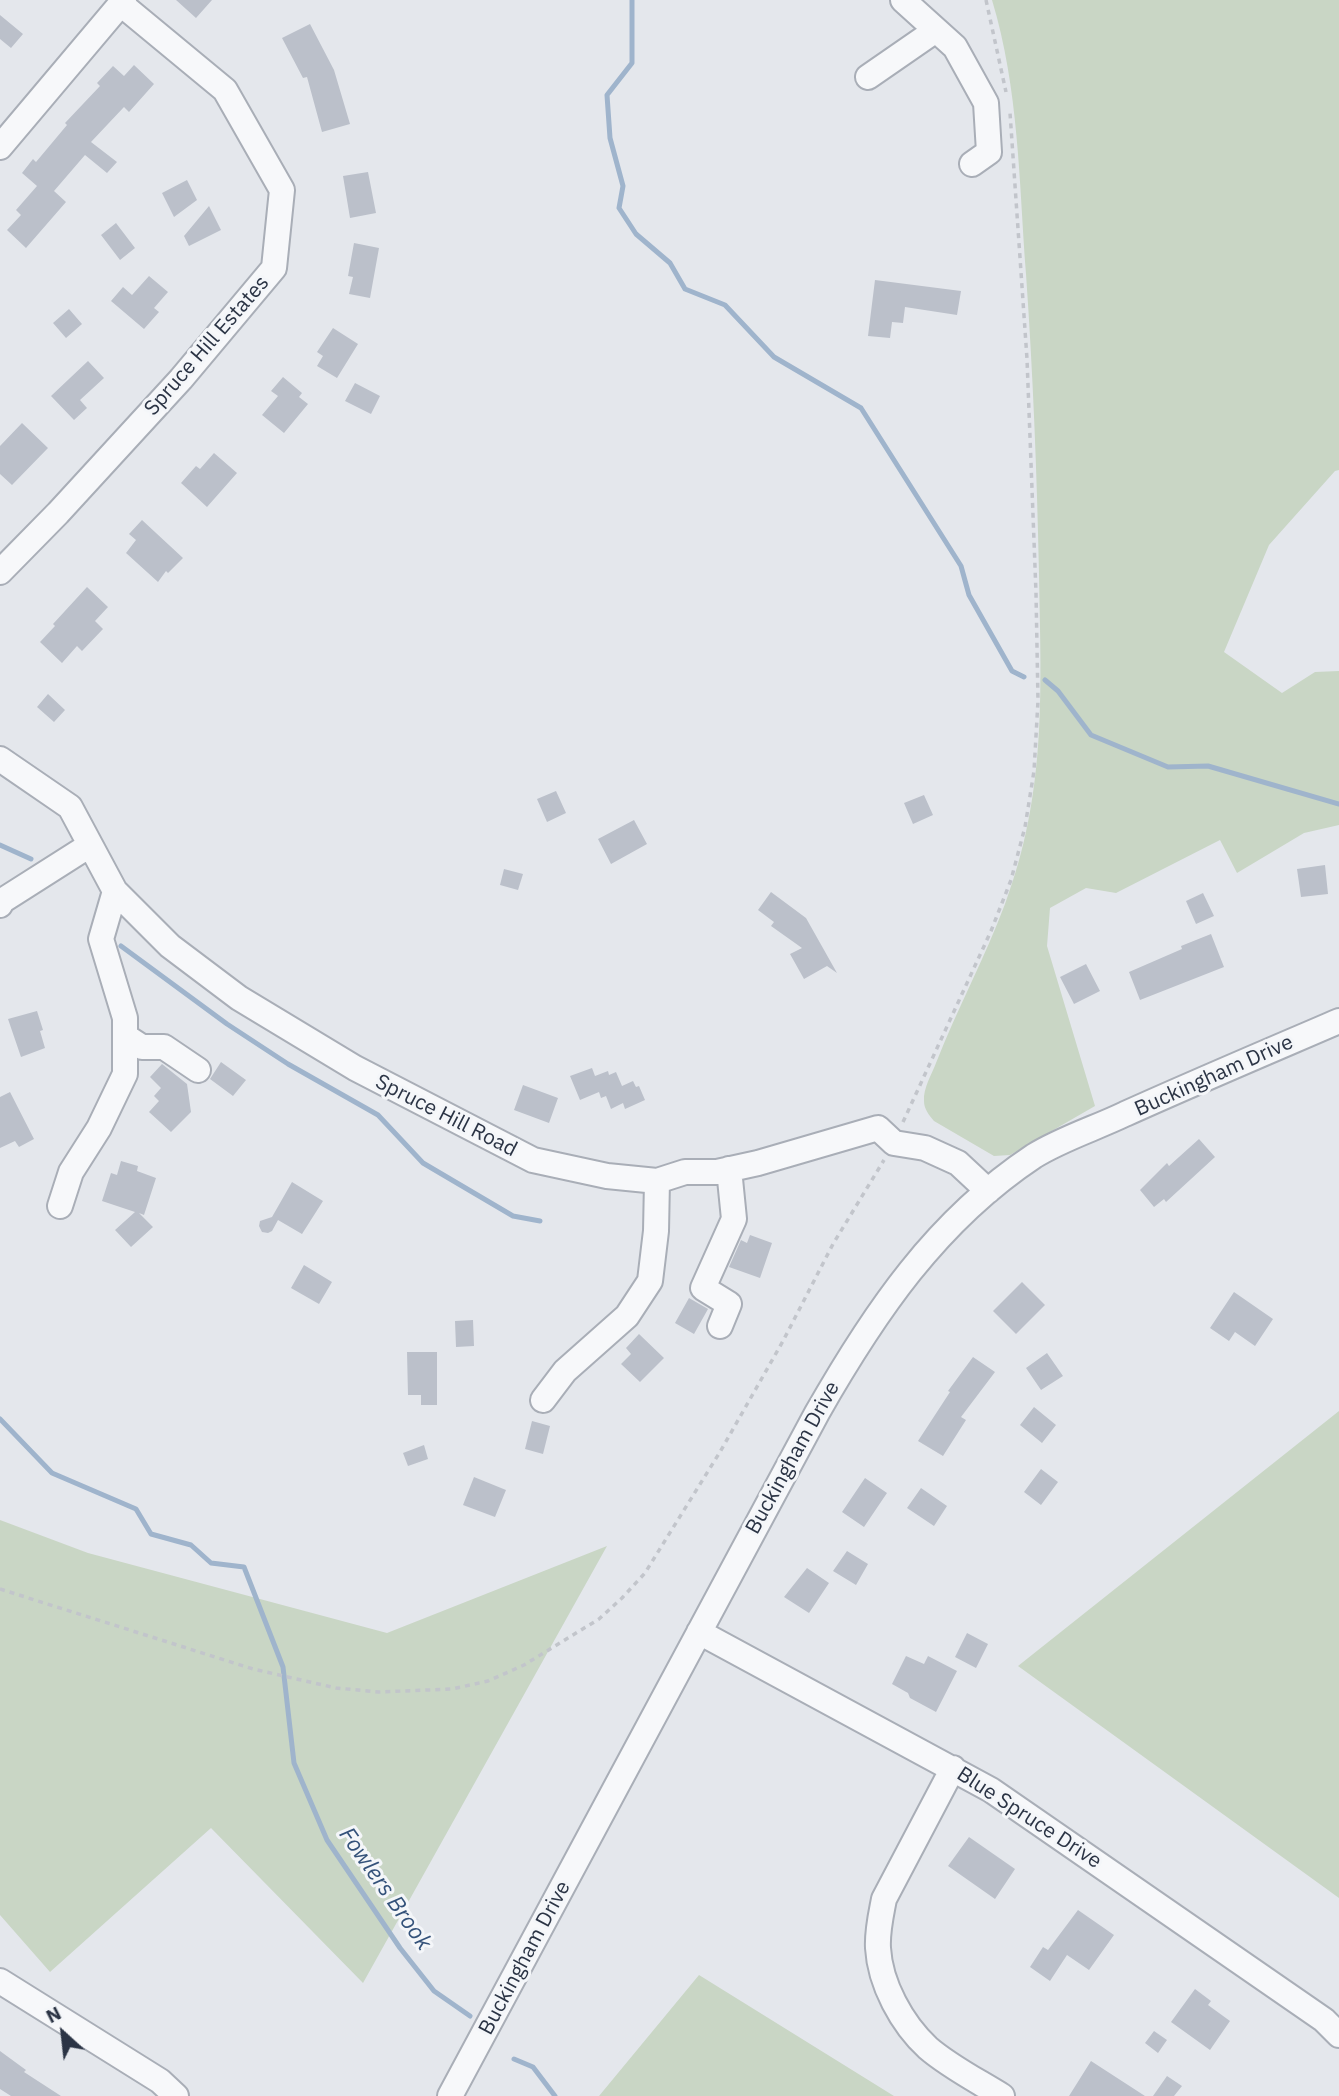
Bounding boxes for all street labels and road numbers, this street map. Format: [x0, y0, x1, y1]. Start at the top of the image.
street label: Spruce Hill Estates [139, 271, 275, 421]
street label: Buckingham Drive [1131, 1030, 1297, 1122]
street label: Spruce Hill Road [371, 1069, 521, 1163]
street label: Buckingham Drive [741, 1377, 845, 1539]
street label: Blue Spruce Drive [952, 1762, 1106, 1874]
street label: Buckingham Drive [474, 1877, 576, 2039]

